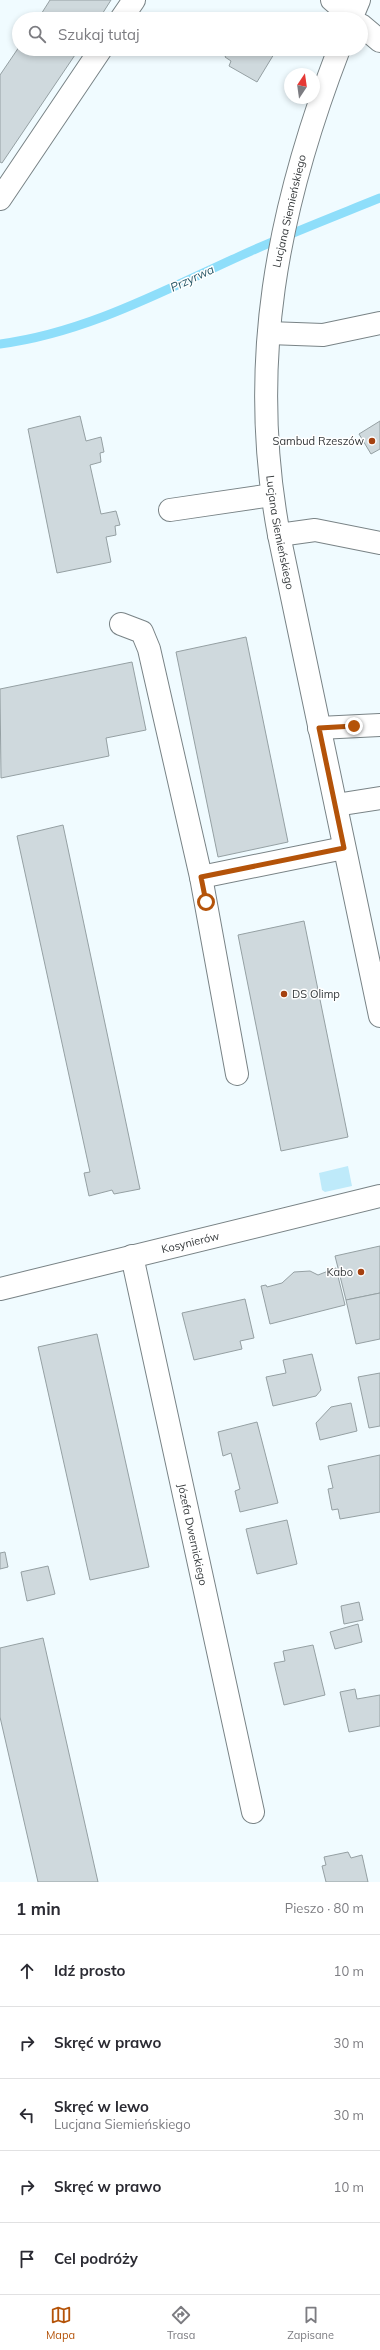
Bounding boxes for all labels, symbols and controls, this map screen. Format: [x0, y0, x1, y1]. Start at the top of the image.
search box [12, 12, 368, 56]
icon: search [26, 23, 48, 45]
text: Szukaj tutaj [58, 25, 140, 44]
north arrow [284, 68, 320, 104]
street label: Lucjana Siemieńskiego [269, 153, 309, 269]
water label: Przyrwa [168, 261, 216, 295]
place label: Sambud Rzeszów [273, 434, 364, 448]
marker: Sambud Rzeszów [367, 436, 377, 446]
street label: Lucjana Siemieńskiego [263, 475, 297, 591]
route end [345, 717, 363, 735]
route start [197, 893, 215, 911]
place label: DS Olimp [292, 987, 340, 1001]
marker: DS Olimp [279, 989, 289, 999]
street label: Kosynierów [160, 1228, 221, 1256]
place label: Kabo [327, 1265, 353, 1279]
marker: Kabo [356, 1267, 366, 1277]
street label: Józefa Dwernickiego [175, 1482, 211, 1587]
text: 1 min [16, 1898, 61, 1919]
text: Pieszo · 80 m [285, 1900, 364, 1916]
icon: ahead [16, 1960, 38, 1982]
text: Idź prosto [54, 1961, 125, 1980]
text: 10 m [334, 1963, 364, 1979]
icon: right [16, 2032, 38, 2054]
text: Skręć w prawo [54, 2033, 161, 2052]
text: 30 m [334, 2035, 364, 2051]
text: Skręć w lewo [54, 2097, 149, 2116]
icon: left [16, 2104, 38, 2126]
text: 30 m [334, 2107, 364, 2123]
text: Lucjana Siemieńskiego [54, 2116, 191, 2132]
icon: right [16, 2176, 38, 2198]
text: Skręć w prawo [54, 2177, 161, 2196]
text: 10 m [334, 2179, 364, 2195]
icon: arrive [16, 2248, 38, 2270]
text: Cel podróży [54, 2249, 138, 2268]
tab: Mapa [46, 2304, 75, 2342]
tab: Trasa [167, 2304, 195, 2342]
tab: Zapisane [287, 2304, 334, 2342]

